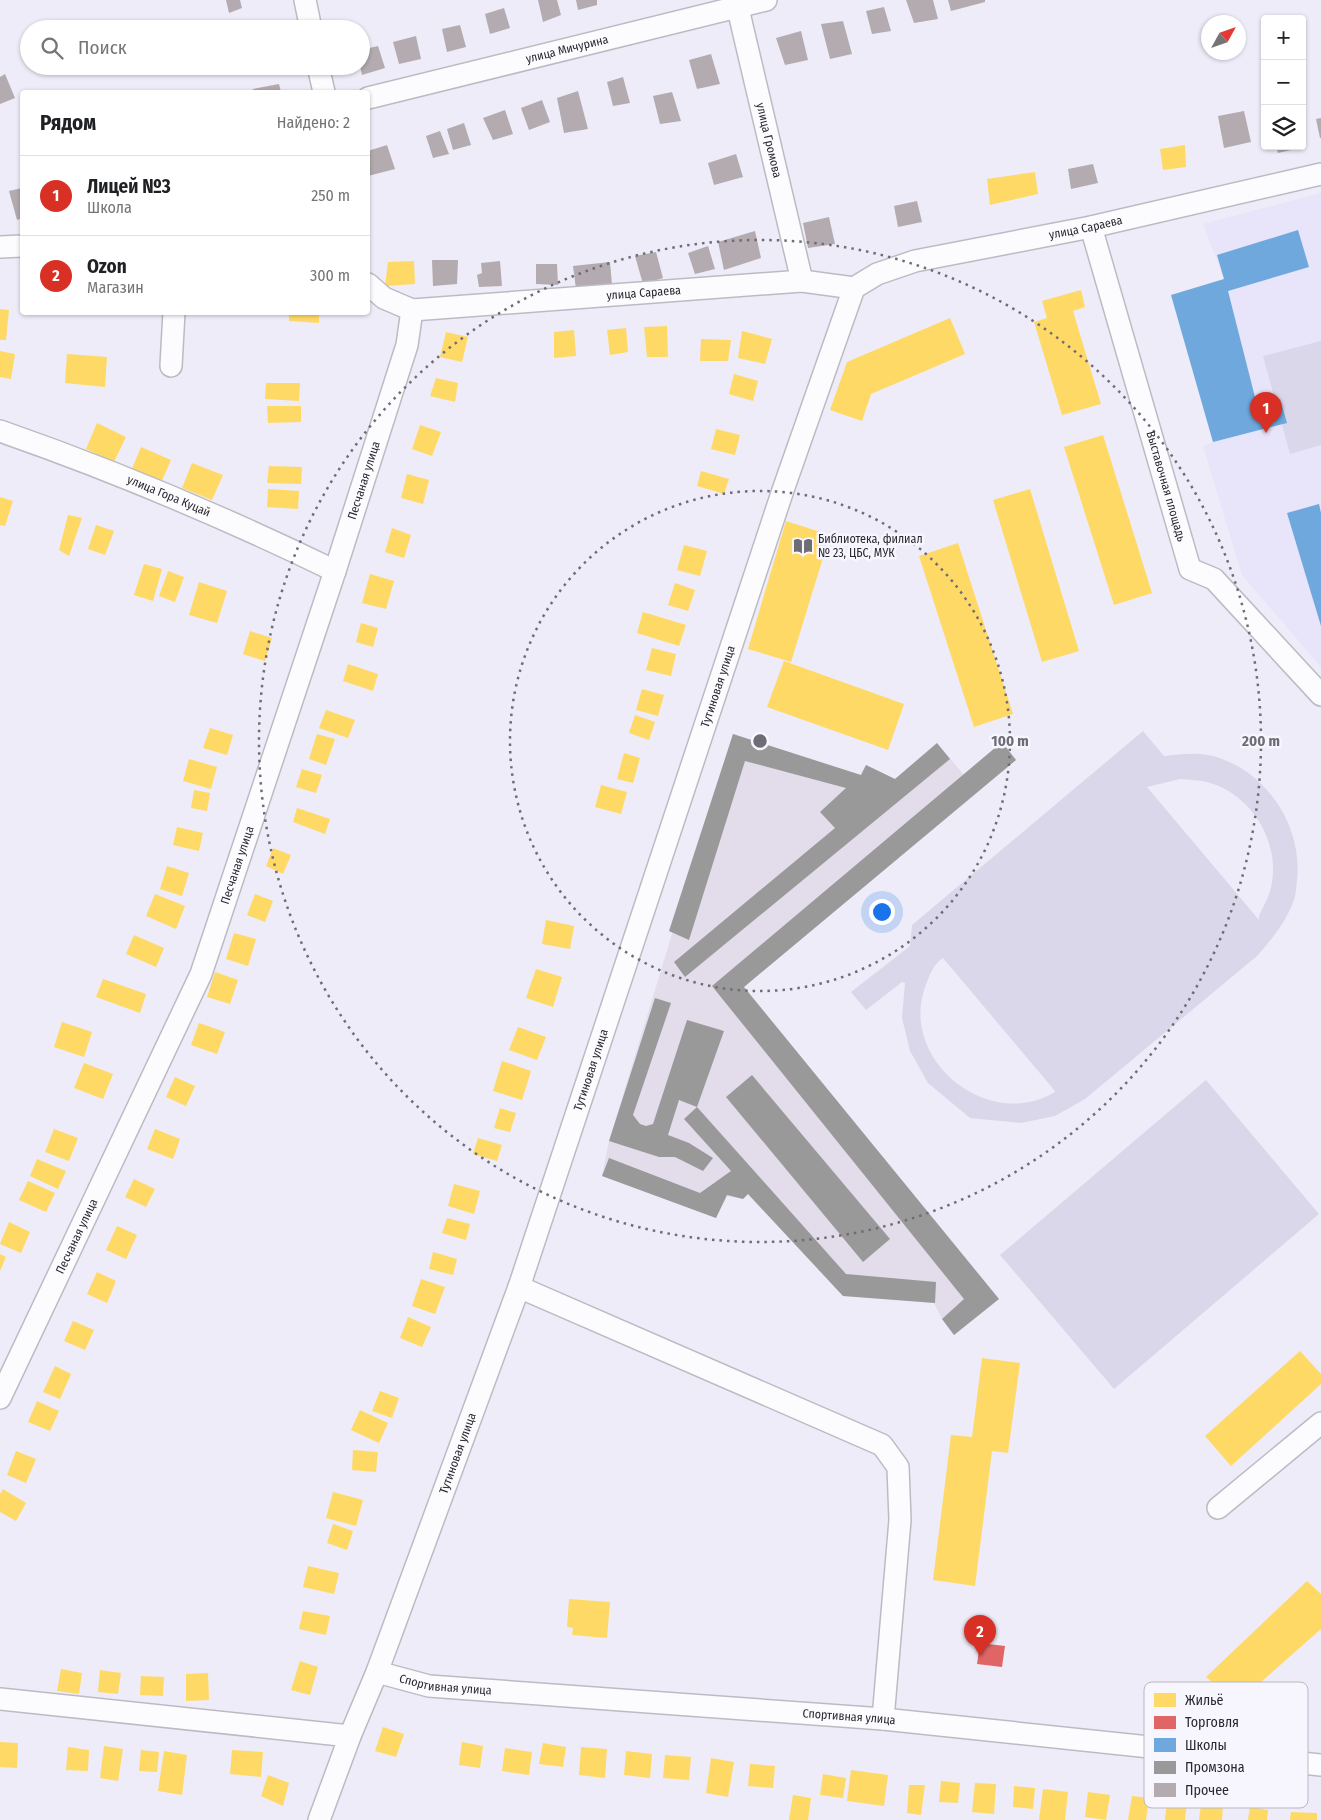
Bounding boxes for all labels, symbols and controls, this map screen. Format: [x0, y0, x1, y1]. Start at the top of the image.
north arrow [1201, 15, 1246, 60]
map controls [1261, 15, 1306, 150]
button: + [1261, 15, 1306, 60]
search box [20, 20, 370, 75]
street label: улица Мичурина [524, 32, 610, 66]
icon: search [38, 34, 66, 62]
text: Поиск [78, 36, 127, 59]
button: − [1261, 60, 1306, 105]
street label: улица Громова [753, 101, 785, 179]
button: layers [1261, 105, 1306, 150]
text: Рядом [40, 110, 96, 136]
text: Найдено: 2 [277, 113, 350, 132]
text: Лицей №3 [87, 175, 171, 198]
text: 1 [53, 186, 59, 205]
text: 250 m [311, 186, 350, 205]
text: Школа [87, 198, 132, 217]
street label: улица Сараева [1048, 213, 1124, 242]
text: Ozon [87, 255, 127, 278]
text: 2 [52, 266, 60, 285]
text: 300 m [310, 266, 350, 285]
text: Магазин [87, 278, 144, 297]
street label: улица Сараева [606, 283, 682, 303]
pin: 1 [1250, 392, 1282, 433]
street label: Выставочная площадь [1143, 429, 1189, 544]
street label: Песчаная улица [345, 439, 383, 521]
street label: улица Гора Куцай [125, 472, 213, 520]
place label: Библиотека, филиал № 23, ЦБС, МУК [818, 532, 923, 560]
library icon: Библиотека, филиал № 23, ЦБС, МУК [792, 535, 814, 557]
street label: Тутиновая улица [698, 644, 738, 729]
centre of rings [751, 732, 769, 750]
text: 100 m [991, 732, 1029, 750]
text: 200 m [1241, 732, 1280, 750]
street label: Песчаная улица [218, 824, 257, 906]
your location [869, 899, 895, 925]
street label: Тутиновая улица [571, 1027, 611, 1113]
street label: Песчаная улица [53, 1196, 100, 1276]
street label: Тутиновая улица [436, 1411, 479, 1496]
pin: 2 [964, 1615, 996, 1656]
street label: Спортивная улица [398, 1671, 492, 1698]
legend [1144, 1682, 1308, 1808]
text: Жильё [1185, 1692, 1224, 1709]
street label: Спортивная улица [802, 1706, 896, 1727]
text: Торговля [1185, 1714, 1239, 1731]
text: Школы [1185, 1737, 1227, 1754]
text: Промзона [1185, 1759, 1245, 1776]
text: Прочее [1185, 1782, 1229, 1799]

